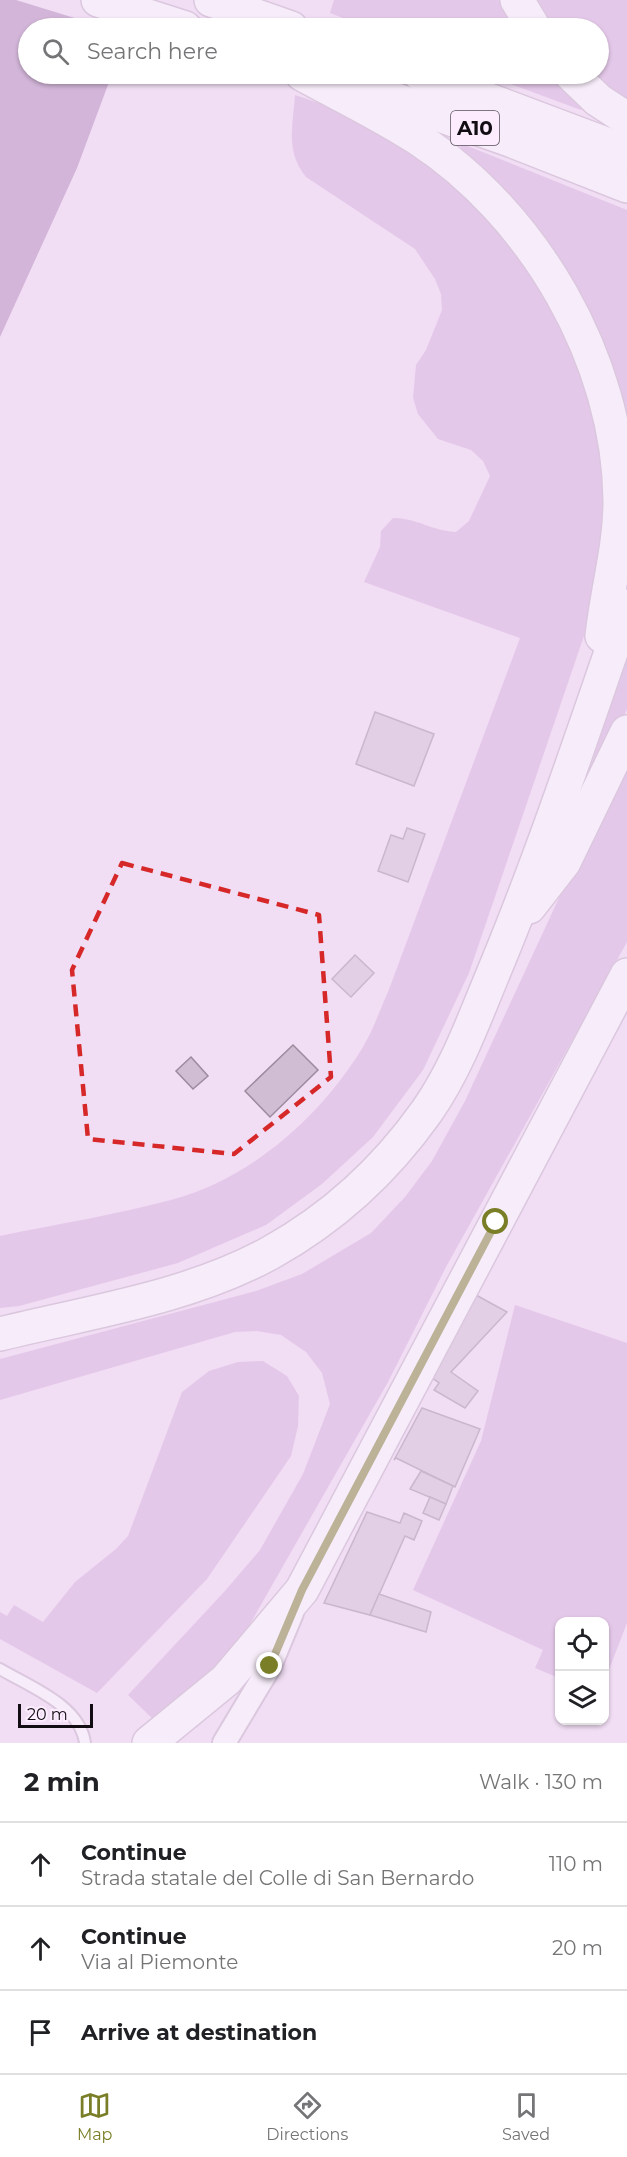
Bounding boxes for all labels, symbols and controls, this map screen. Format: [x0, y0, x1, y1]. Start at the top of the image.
search box [18, 18, 609, 84]
icon: search [39, 35, 72, 68]
text: Search here [87, 38, 218, 65]
road number: A10 [451, 111, 499, 145]
route start [482, 1208, 508, 1234]
map controls [555, 1617, 609, 1725]
button: locate [555, 1617, 609, 1671]
route end [256, 1652, 282, 1678]
button: layers [555, 1671, 609, 1725]
scale bar [18, 1701, 93, 1728]
text: 20 m [27, 1705, 68, 1724]
text: 2 min [24, 1766, 100, 1798]
text: Walk · 130 m [479, 1770, 603, 1794]
text: Continue [81, 1839, 187, 1866]
icon: ahead [24, 1848, 57, 1881]
text: 110 m [549, 1852, 603, 1876]
text: Strada statale del Colle di San Bernardo [81, 1866, 474, 1890]
text: Continue [81, 1923, 187, 1950]
icon: ahead [24, 1932, 57, 1965]
text: 20 m [552, 1936, 603, 1960]
text: Via al Piemonte [81, 1950, 238, 1974]
icon: arrive [24, 2016, 57, 2049]
text: Arrive at destination [81, 2019, 317, 2046]
tab: Map [77, 2089, 112, 2144]
tab: Directions [266, 2089, 348, 2144]
tab: Saved [502, 2089, 550, 2144]

